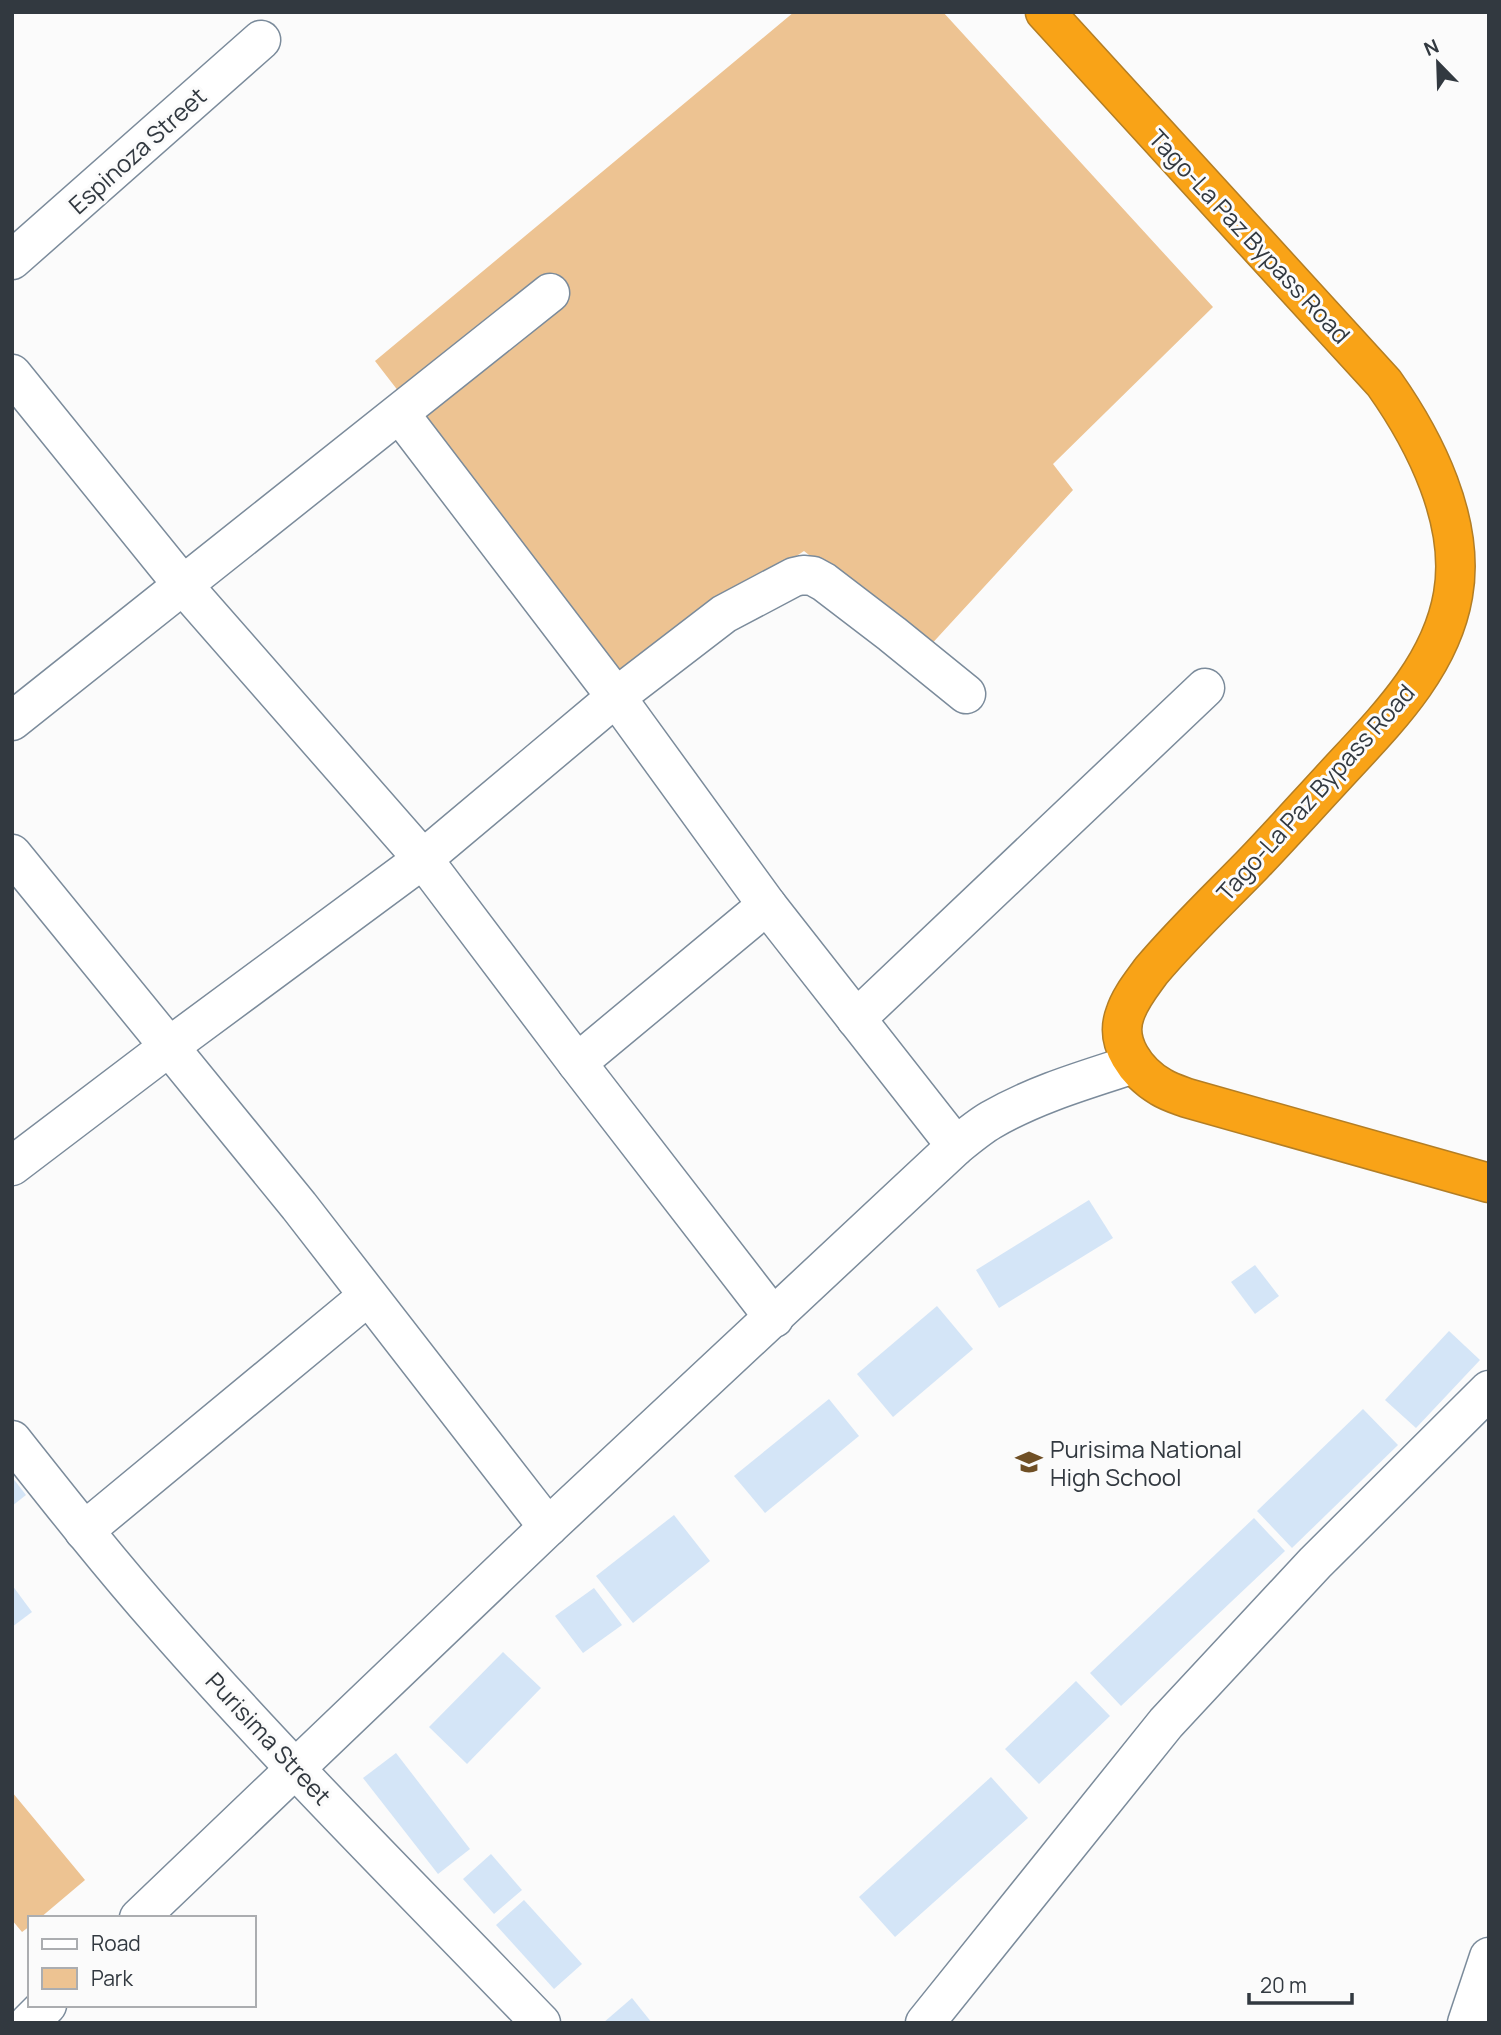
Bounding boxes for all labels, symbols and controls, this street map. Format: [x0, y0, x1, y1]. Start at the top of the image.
north arrow [1403, 28, 1473, 98]
text: N [1420, 33, 1443, 62]
street label: Espinoza Street [61, 79, 213, 221]
street label: Tago-La Paz Bypass Road [1142, 122, 1358, 350]
street label: Tago-La Paz Bypass Road [1209, 676, 1421, 908]
place label: Purisima National High School [1050, 1432, 1242, 1493]
school or university icon: Purisima National High School [1014, 1447, 1044, 1477]
street label: Purisima Street [199, 1665, 339, 1811]
legend [28, 1916, 256, 2007]
text: Road [91, 1929, 141, 1957]
scale bar [1249, 1962, 1352, 2006]
text: Park [91, 1964, 133, 1992]
text: 20 m [1260, 1971, 1307, 1999]

